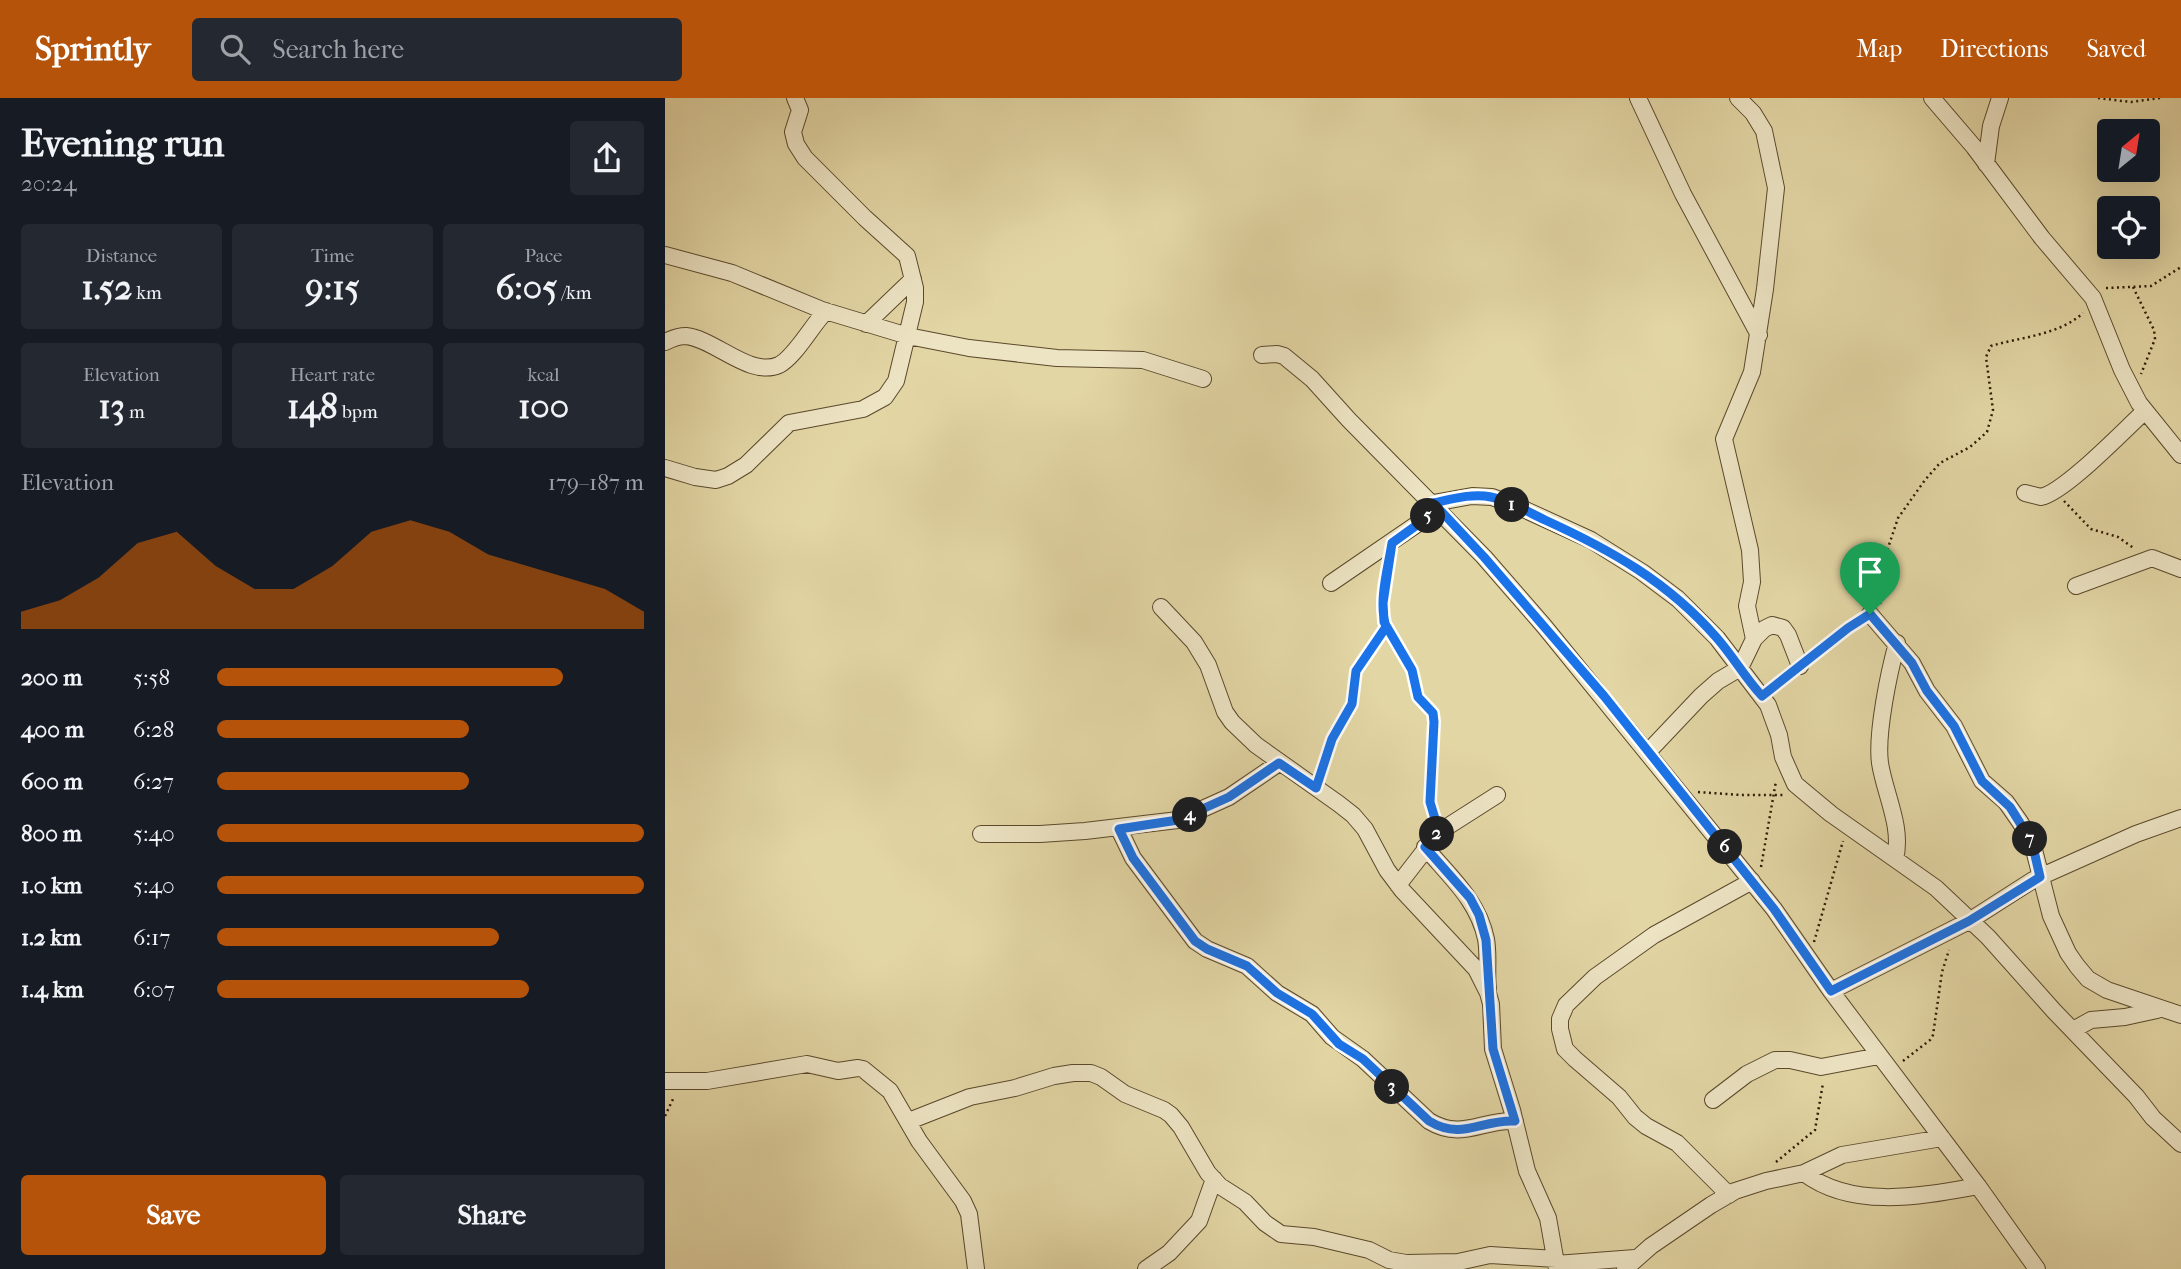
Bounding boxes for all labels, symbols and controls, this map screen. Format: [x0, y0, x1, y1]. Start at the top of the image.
search box [192, 18, 682, 81]
text: Sprintly [35, 30, 150, 69]
icon: search [216, 30, 254, 68]
text: Search here [272, 34, 404, 65]
text: Map [1856, 35, 1902, 63]
text: Directions [1940, 35, 2048, 63]
text: Saved [2086, 35, 2146, 63]
north arrow [2097, 119, 2159, 182]
map controls [2097, 119, 2160, 259]
text: Evening run [21, 121, 224, 166]
button: share [570, 121, 644, 195]
text: 20:24 [21, 170, 77, 197]
button: locate [2097, 196, 2160, 259]
text: Distance [86, 245, 157, 267]
text: Time [311, 245, 354, 267]
text: Pace [525, 245, 562, 267]
text: 1.52 [81, 267, 132, 308]
text: 9:15 [305, 267, 360, 308]
text: 6:05 [495, 267, 557, 308]
text: km [132, 282, 162, 304]
text: /km [557, 282, 592, 304]
text: Elevation [83, 364, 160, 386]
text: Heart rate [290, 364, 375, 386]
text: kcal [528, 364, 559, 386]
text: 13 [98, 386, 125, 427]
text: 148 [287, 386, 338, 427]
text: 100 [518, 386, 569, 427]
text: m [125, 401, 145, 423]
text: bpm [338, 401, 378, 423]
text: Elevation [21, 469, 114, 496]
text: 179–187 m [548, 469, 644, 496]
pin: 1 [1495, 488, 1529, 522]
text: 1 [1508, 493, 1515, 515]
pin: 5 [1411, 498, 1445, 534]
text: 5 [1423, 504, 1432, 526]
pin [1840, 542, 1900, 614]
icon: arrive [1851, 553, 1889, 591]
text: 200 m [21, 664, 82, 691]
text: 5:58 [133, 664, 170, 691]
text: 400 m [21, 716, 84, 743]
text: 6:28 [133, 716, 174, 743]
text: 600 m [21, 768, 83, 795]
text: 6:27 [133, 768, 174, 795]
pin: 4 [1173, 798, 1207, 832]
text: 4 [1184, 803, 1195, 825]
pin: 2 [1419, 816, 1455, 852]
text: 800 m [21, 820, 82, 847]
text: 5:40 [133, 820, 175, 847]
text: 2 [1432, 822, 1441, 844]
pin: 7 [2013, 822, 2047, 856]
text: 7 [2025, 827, 2034, 849]
pin: 6 [1707, 830, 1743, 864]
text: 6 [1719, 835, 1730, 857]
text: 1.0 km [21, 872, 82, 899]
text: 5:40 [133, 872, 175, 899]
text: 1.2 km [21, 924, 81, 951]
text: 6:17 [133, 924, 170, 951]
text: 1.4 km [21, 976, 84, 1003]
text: 6:07 [133, 976, 175, 1003]
pin: 3 [1375, 1070, 1409, 1104]
text: 3 [1388, 1075, 1395, 1097]
button: Save [21, 1175, 326, 1255]
button: Share [340, 1175, 644, 1255]

